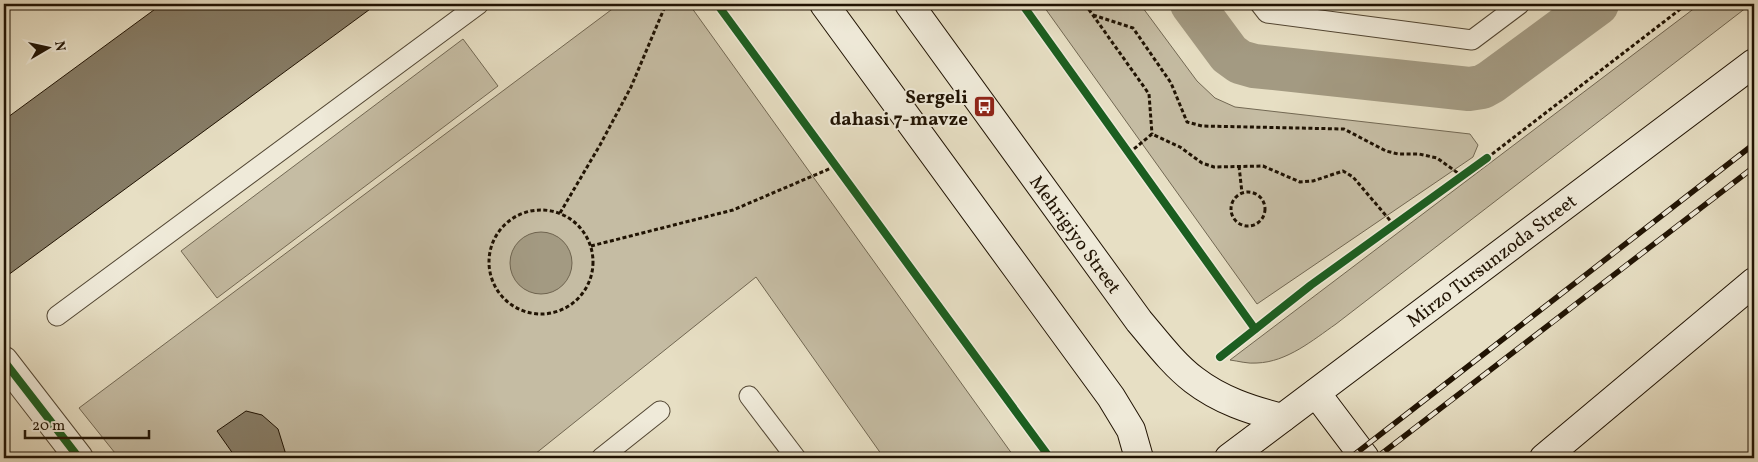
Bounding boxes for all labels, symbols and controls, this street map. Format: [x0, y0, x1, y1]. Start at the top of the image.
north arrow [22, 22, 72, 72]
text: N [49, 40, 70, 53]
place label: Sergeli dahasi 7-mavze [830, 85, 968, 133]
bus stop icon: Sergeli dahasi 7-mavze [972, 95, 996, 119]
street label: Mehrigiyo Street [1023, 171, 1126, 300]
street label: Mirzo Tursunzoda Street [1402, 189, 1583, 334]
scale bar [25, 407, 149, 439]
text: 20 m [32, 416, 65, 437]

